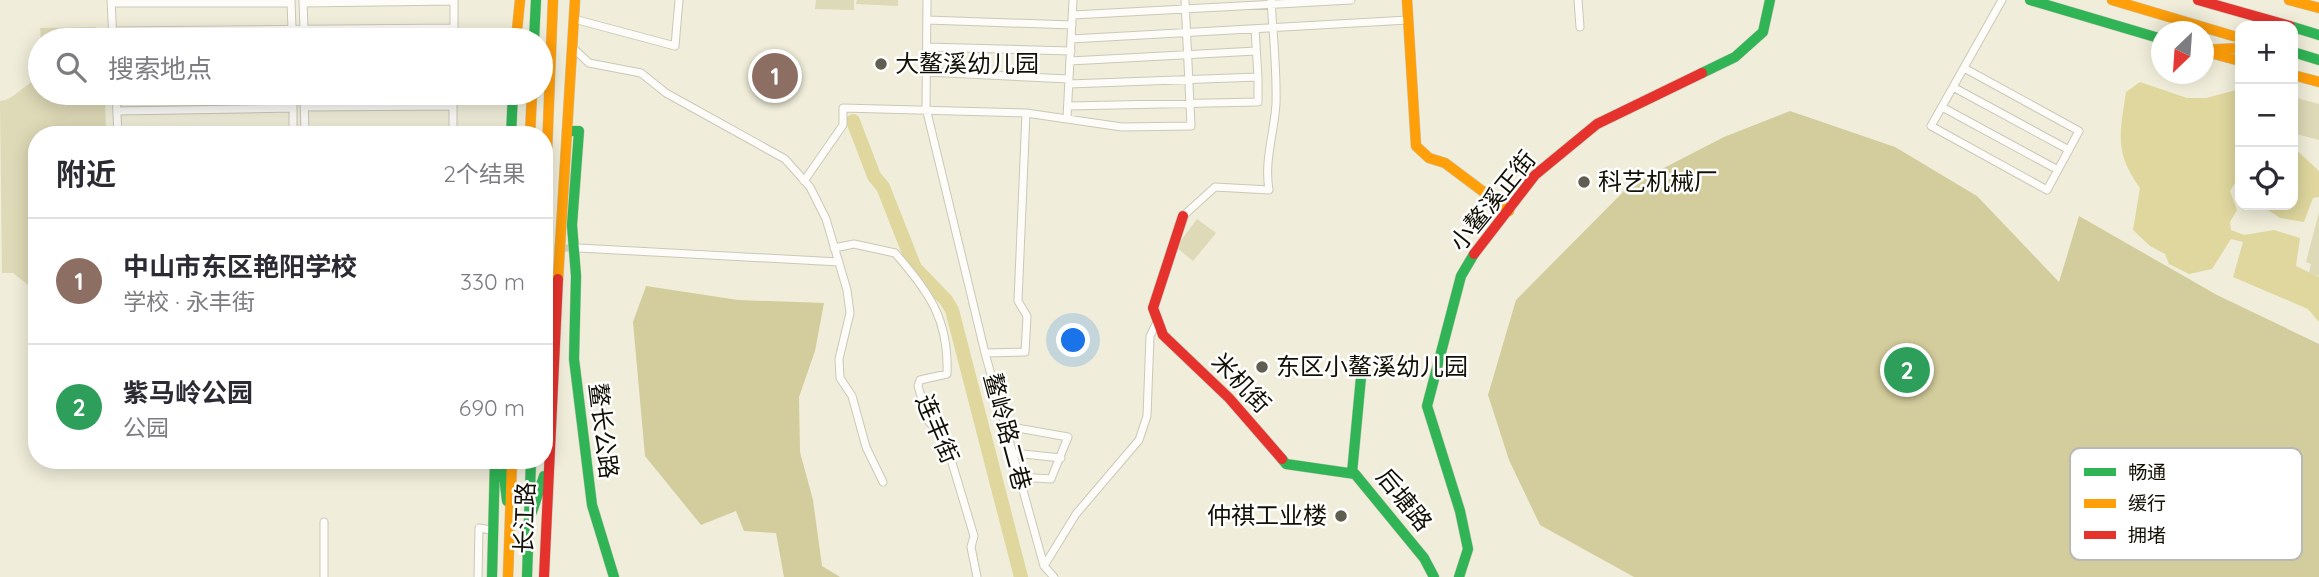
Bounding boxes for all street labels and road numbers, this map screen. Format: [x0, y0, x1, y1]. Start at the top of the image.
street label: 小鳌溪正街 [1443, 144, 1542, 256]
street label: 米机街 [1206, 346, 1278, 419]
street label: 鳌岭路二巷 [978, 370, 1038, 494]
street label: 鳌长公路 [583, 381, 625, 480]
street label: 连丰街 [910, 390, 966, 468]
street label: 后塘路 [1370, 462, 1439, 537]
street label: 长江路 [508, 481, 540, 554]

